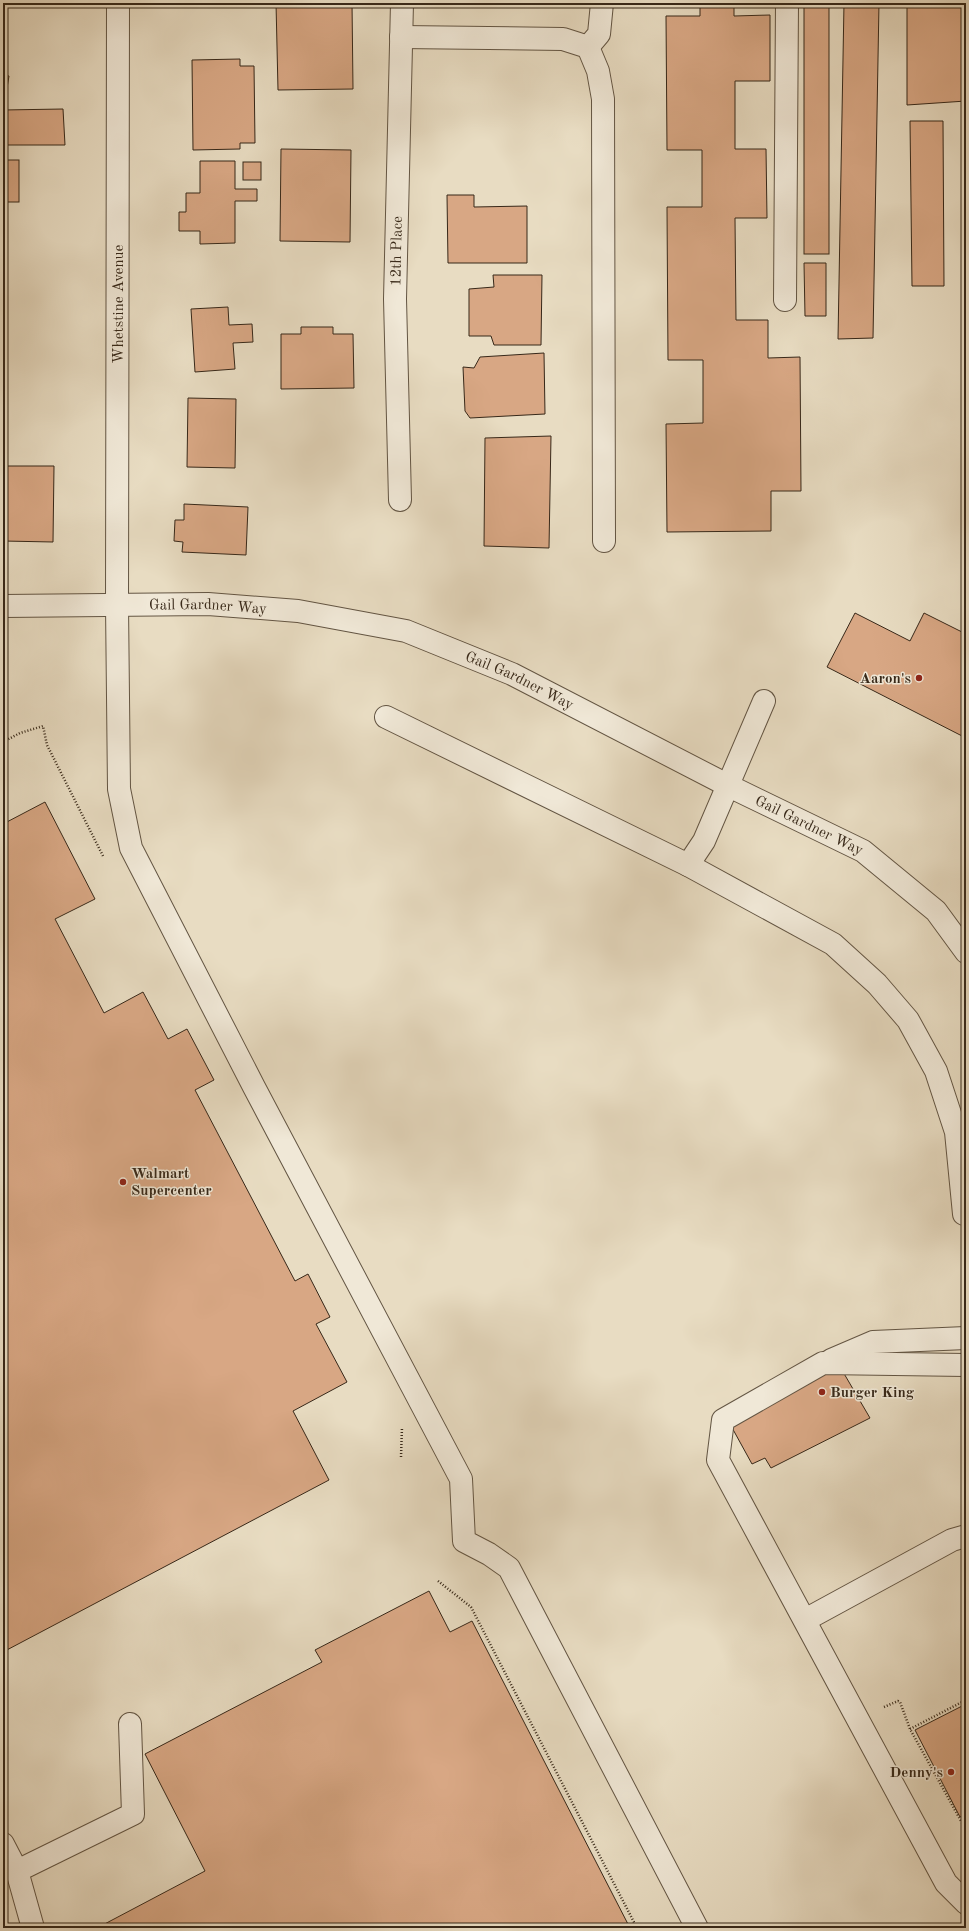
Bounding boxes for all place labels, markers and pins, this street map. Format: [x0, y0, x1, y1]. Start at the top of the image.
place label: Aaron's [860, 672, 911, 687]
marker: Aaron's [914, 673, 924, 683]
place label: Walmart Supercenter [131, 1167, 212, 1199]
marker: Walmart Supercenter [118, 1177, 128, 1187]
place label: Burger King [830, 1386, 915, 1401]
marker: Burger King [817, 1387, 827, 1397]
place label: Denny's [890, 1766, 943, 1781]
marker: Denny's [946, 1767, 956, 1777]

